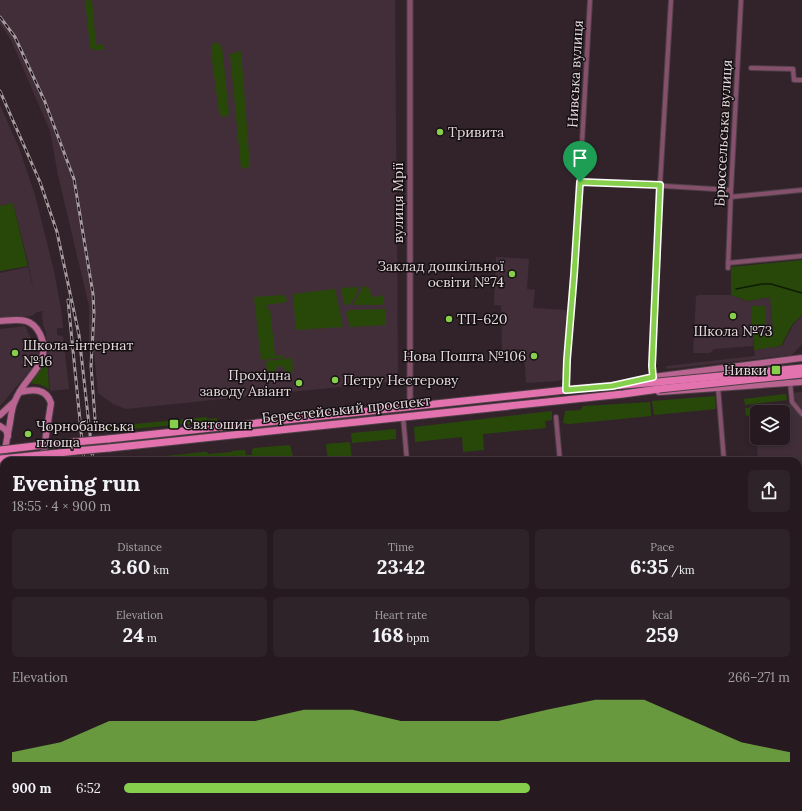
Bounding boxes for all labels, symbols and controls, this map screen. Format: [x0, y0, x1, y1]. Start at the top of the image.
street label: Нивська вулиця [563, 20, 587, 128]
street label: Брюссельська вулиця [710, 59, 736, 207]
place label: Тривита [448, 123, 504, 141]
marker: Тривита [435, 127, 445, 137]
pin [563, 141, 597, 182]
icon: arrive [569, 147, 591, 169]
street label: вулиця Мрії [389, 163, 407, 243]
place label: Заклад дошкільної освіти №74 [377, 257, 504, 291]
marker: Заклад дошкільної освіти №74 [507, 269, 517, 279]
place label: ТП-620 [457, 310, 508, 328]
marker: Школа №73 [728, 311, 738, 321]
marker: ТП-620 [444, 314, 454, 324]
place label: Школа №73 [693, 322, 773, 340]
place label: Школа-інтернат №16 [23, 336, 133, 370]
place label: Нова Пошта №106 [403, 347, 526, 365]
marker: Школа-інтернат №16 [10, 348, 20, 358]
marker: Нова Пошта №106 [529, 351, 539, 361]
place label: Нивки [724, 361, 767, 379]
marker: Нивки [770, 364, 782, 376]
place label: Прохідна заводу Авіант [200, 366, 291, 400]
place label: Петру Нестерову [343, 371, 459, 389]
marker: Петру Нестерову [330, 375, 340, 385]
marker: Прохідна заводу Авіант [294, 378, 304, 388]
street label: Берестейський проспект [261, 391, 431, 427]
map controls [750, 405, 790, 445]
button: layers [750, 405, 790, 445]
place label: Святошин [183, 415, 252, 433]
place label: Чорнобаївська площа [36, 417, 134, 451]
marker: Святошин [168, 418, 180, 430]
marker: Чорнобаївська площа [23, 429, 33, 439]
text: Evening run [12, 469, 140, 497]
button: share [748, 470, 790, 512]
text: 18:55 · 4 × 900 m [12, 498, 111, 515]
text: Distance [117, 540, 162, 554]
text: Time [388, 540, 414, 554]
text: Pace [650, 540, 674, 554]
text: 3.60 [110, 554, 150, 579]
text: 23:42 [377, 554, 425, 579]
text: 6:35 [630, 554, 668, 579]
text: km [150, 563, 169, 577]
text: /km [668, 563, 695, 577]
text: Elevation [116, 608, 163, 622]
text: Heart rate [375, 608, 427, 622]
text: kcal [652, 608, 672, 622]
text: 24 [122, 622, 144, 647]
text: 168 [373, 622, 404, 647]
text: 259 [646, 622, 679, 647]
text: m [144, 631, 157, 645]
text: bpm [404, 631, 429, 645]
text: Elevation [12, 669, 68, 686]
text: 266–271 m [728, 669, 790, 686]
text: 900 m [12, 780, 51, 797]
text: 6:52 [76, 780, 101, 797]

